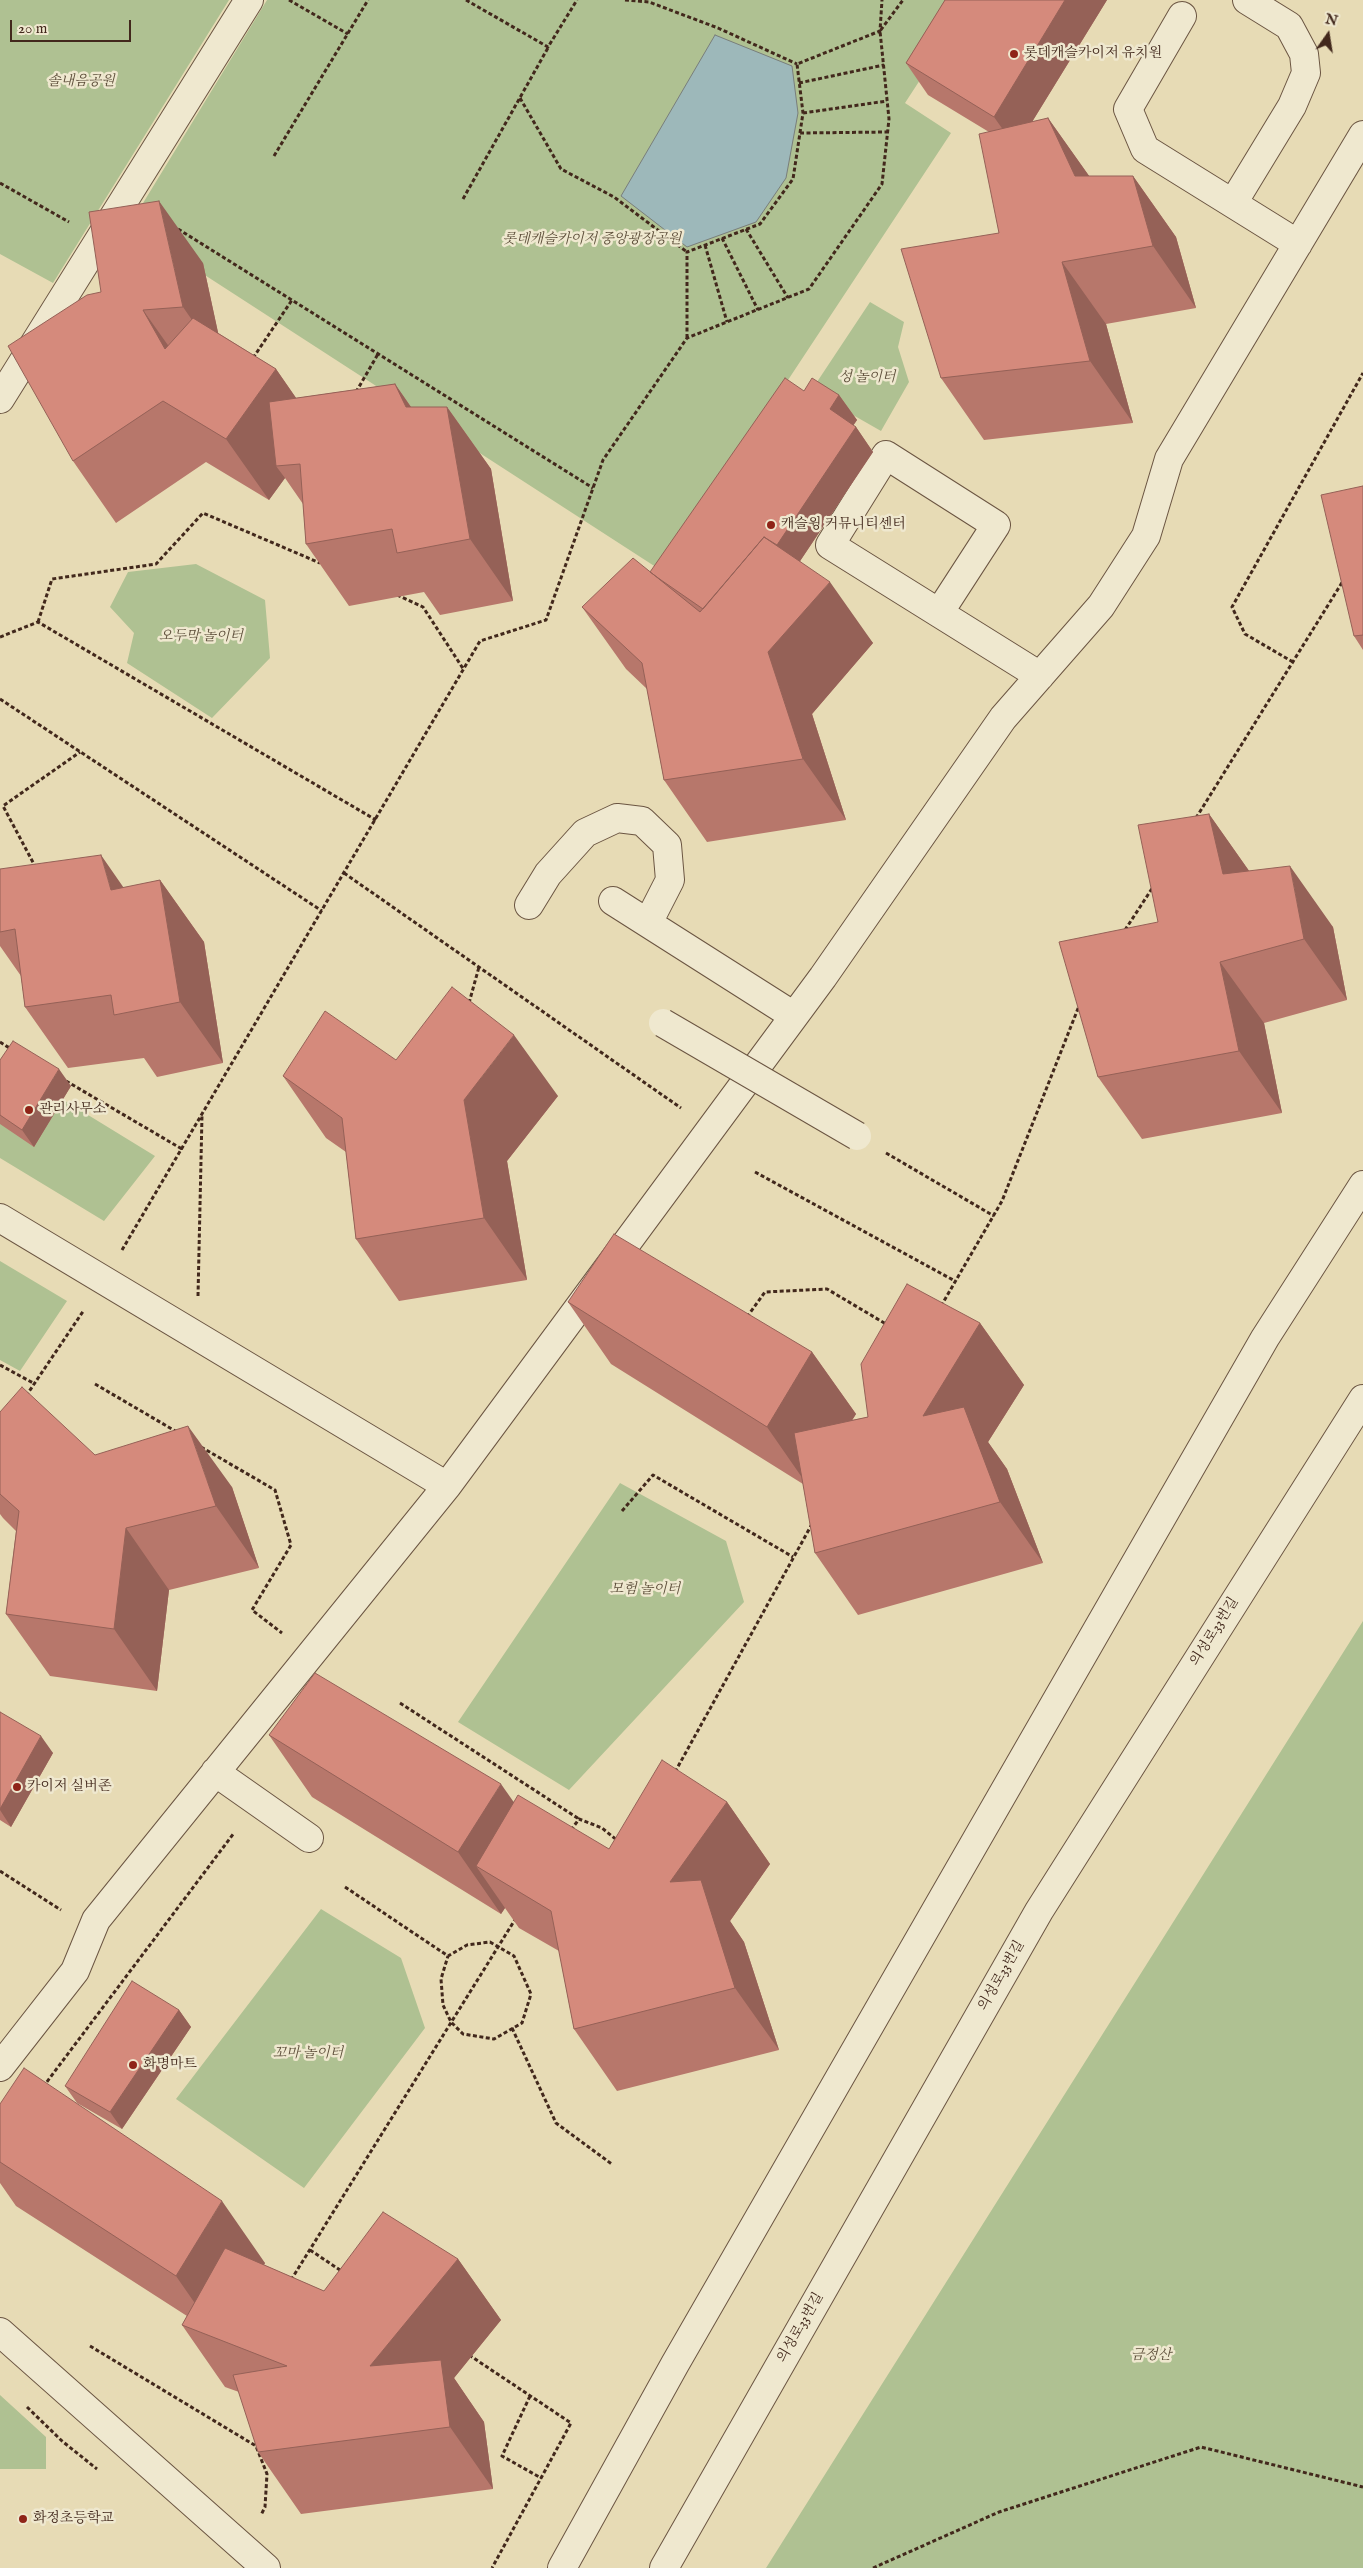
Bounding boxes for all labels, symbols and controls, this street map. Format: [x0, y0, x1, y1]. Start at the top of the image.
scale bar [12, 10, 134, 42]
north arrow [1303, 10, 1353, 60]
text: N [1323, 10, 1339, 31]
text: 20 m [18, 19, 47, 38]
place label: 롯데캐슬카이저 유치원 [1024, 46, 1162, 62]
marker: 롯데캐슬카이저 유치원 [1008, 48, 1020, 60]
park label: 솔내음공원 [47, 74, 115, 90]
park label: 롯데캐슬카이저 중앙광장공원 [503, 232, 681, 248]
park label: 성 놀이터 [838, 370, 896, 386]
place label: 캐슬윙 커뮤니티센터 [781, 517, 906, 533]
marker: 캐슬윙 커뮤니티센터 [765, 519, 777, 531]
park label: 오두막 놀이터 [159, 629, 243, 645]
place label: 관리사무소 [39, 1102, 107, 1118]
marker: 관리사무소 [23, 1104, 35, 1116]
park label: 모험 놀이터 [610, 1582, 680, 1598]
street label: 의성로33번길 [1187, 1594, 1243, 1670]
place label: 카이저 실버존 [27, 1779, 111, 1795]
marker: 카이저 실버존 [11, 1781, 23, 1793]
street label: 의성로33번길 [975, 1938, 1029, 2014]
park label: 꼬마 놀이터 [273, 2046, 343, 2062]
place label: 화명마트 [143, 2057, 197, 2073]
marker: 화명마트 [127, 2059, 139, 2071]
street label: 의성로33번길 [774, 2290, 828, 2366]
park label: 금정산 [1131, 2348, 1171, 2364]
place label: 화정초등학교 [33, 2511, 114, 2527]
marker: 화정초등학교 [17, 2513, 29, 2525]

